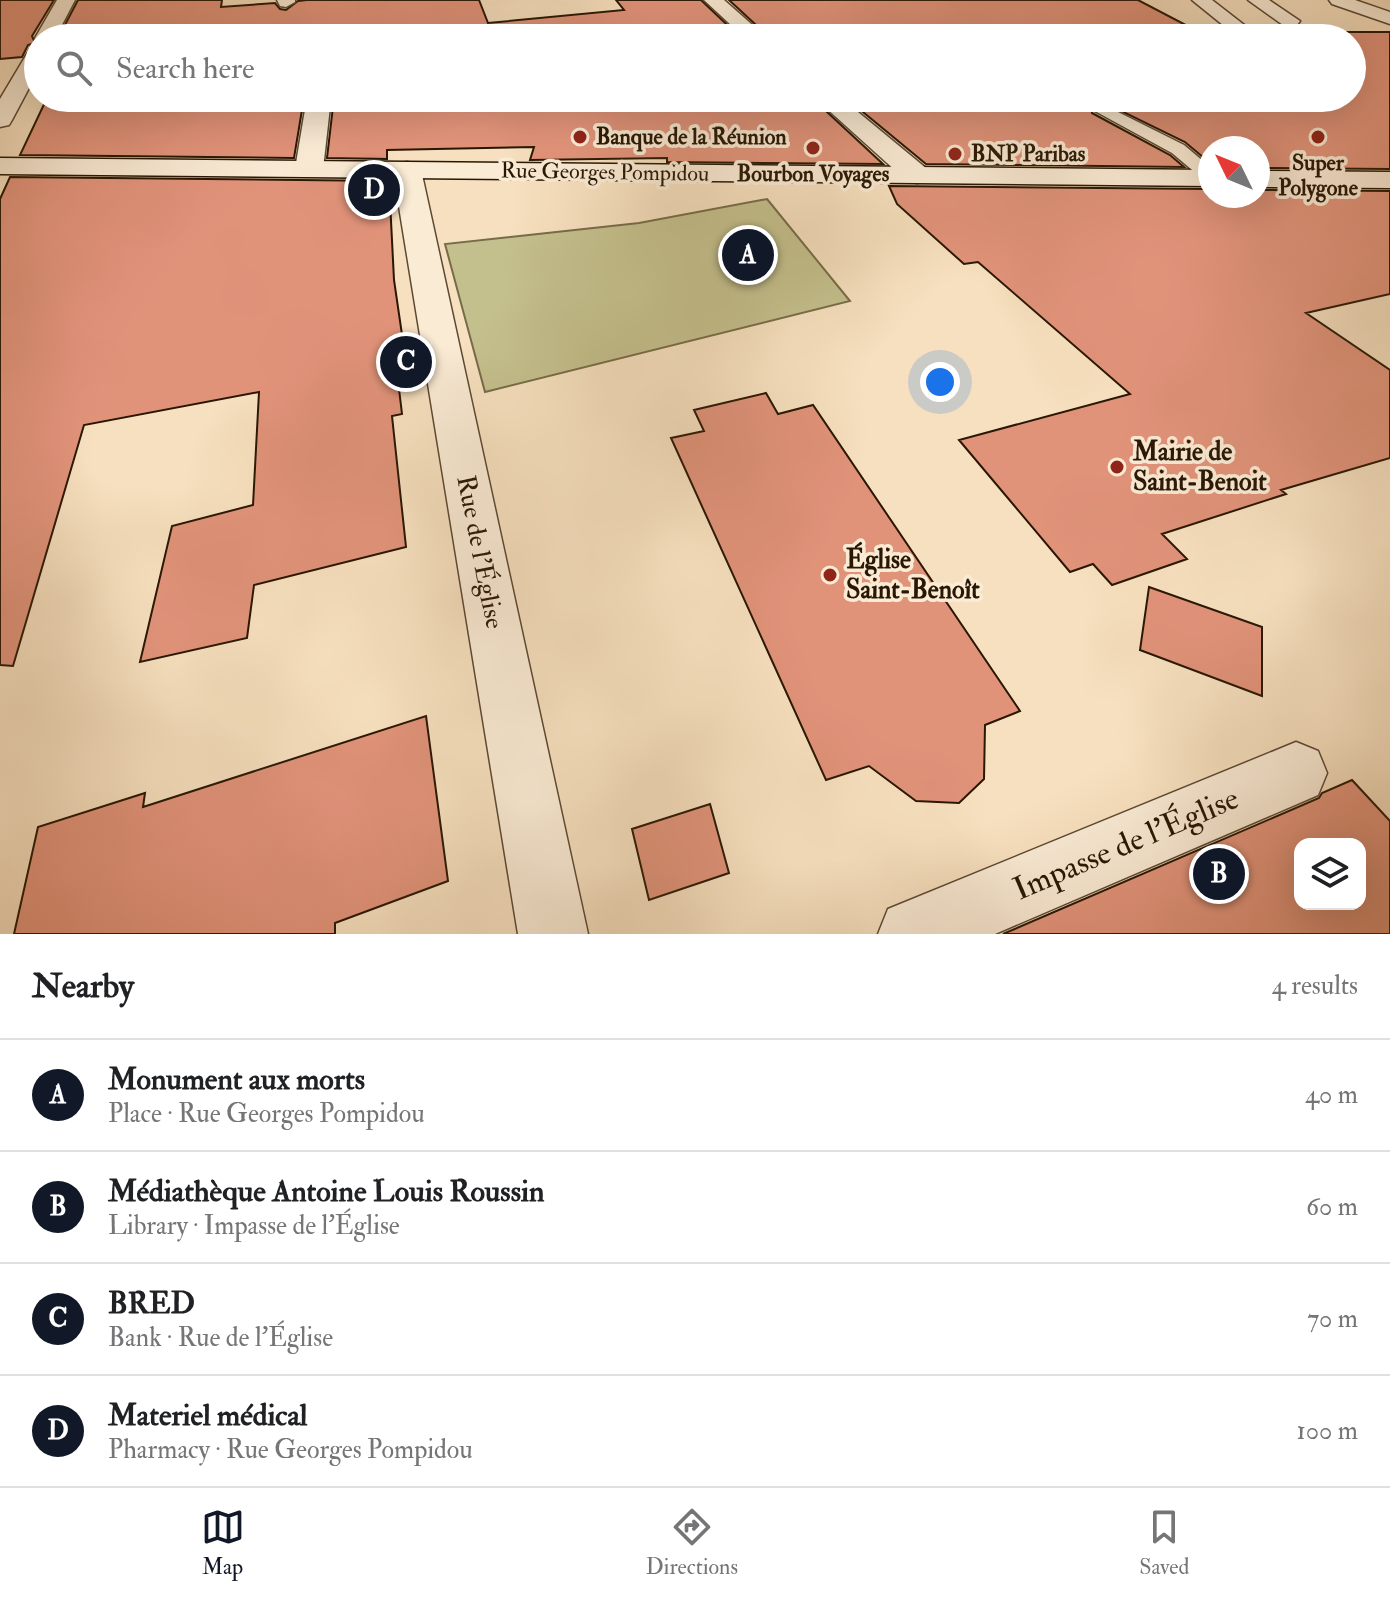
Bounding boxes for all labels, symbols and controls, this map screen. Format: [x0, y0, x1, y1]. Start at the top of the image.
search box [24, 24, 1366, 112]
icon: search [52, 46, 96, 90]
text: Search here [116, 50, 255, 87]
place label: Banque de la Réunion [596, 123, 787, 152]
marker: Banque de la Réunion [571, 128, 589, 146]
marker: Super Polygone [1309, 128, 1327, 146]
north arrow [1198, 136, 1270, 208]
marker: Bourbon Voyages [804, 139, 822, 157]
place label: BNP Paribas [971, 140, 1086, 168]
marker: BNP Paribas [946, 145, 964, 163]
place label: Super Polygone [1278, 149, 1359, 203]
street label: Rue Georges Pompidou [500, 156, 710, 189]
pin: D [348, 160, 400, 220]
place label: Bourbon Voyages [737, 160, 890, 189]
pin: A [722, 225, 774, 285]
pin: C [380, 332, 432, 392]
your location [920, 362, 960, 402]
place label: Mairie de Saint-Benoit [1132, 436, 1267, 498]
marker: Mairie de Saint-Benoit [1108, 458, 1126, 476]
street label: Rue de l'Église [449, 472, 513, 631]
place label: Église Saint-Benoît [846, 541, 980, 606]
marker: Église Saint-Benoît [821, 566, 839, 584]
street label: Impasse de l'Église [1007, 778, 1245, 910]
map controls [1294, 838, 1366, 910]
button: layers [1294, 838, 1366, 910]
pin: B [1193, 844, 1245, 904]
text: Nearby [32, 965, 134, 1008]
text: 4 results [1272, 970, 1358, 1002]
text: Monument aux morts [108, 1061, 365, 1098]
text: A [50, 1079, 66, 1111]
text: 40 m [1305, 1079, 1358, 1111]
text: Place · Rue Georges Pompidou [108, 1098, 425, 1130]
text: Médiathèque Antoine Louis Roussin [108, 1173, 544, 1210]
text: B [49, 1191, 67, 1223]
text: 60 m [1306, 1191, 1358, 1223]
text: Library · Impasse de l'Église [108, 1210, 400, 1242]
text: BRED [108, 1285, 195, 1322]
text: C [48, 1303, 68, 1335]
text: 70 m [1307, 1303, 1358, 1335]
text: Bank · Rue de l'Église [108, 1322, 333, 1354]
text: Materiel médical [108, 1397, 307, 1434]
text: D [47, 1415, 69, 1447]
text: 100 m [1297, 1415, 1358, 1447]
text: Pharmacy · Rue Georges Pompidou [108, 1434, 473, 1466]
tab: Map [201, 1505, 245, 1581]
tab: Directions [646, 1505, 738, 1581]
tab: Saved [1139, 1505, 1189, 1581]

